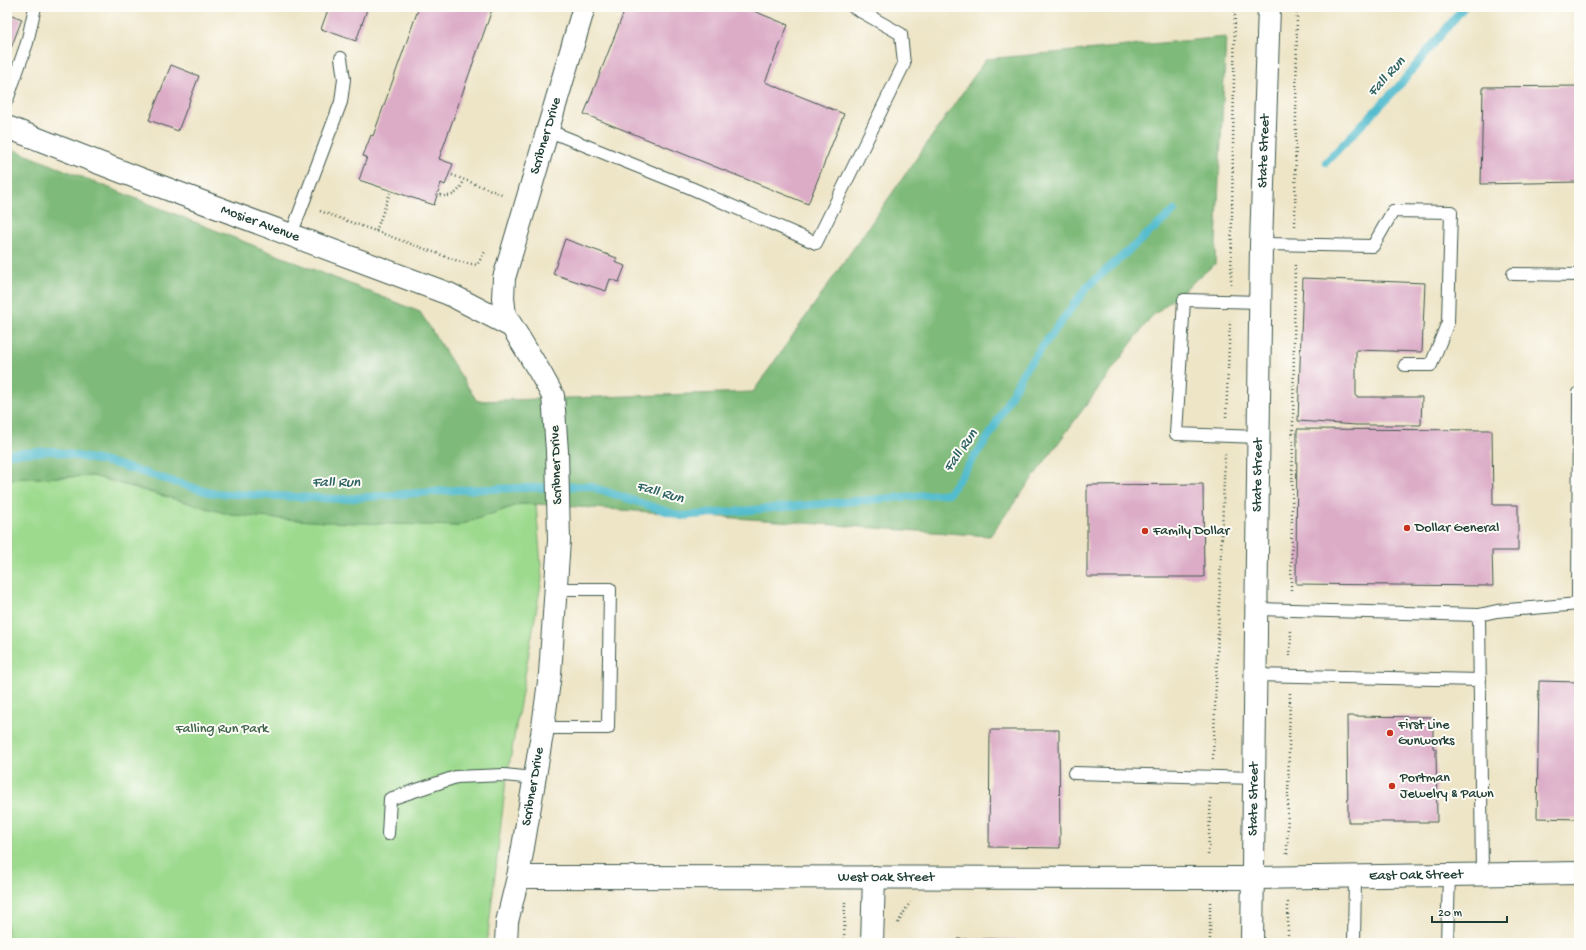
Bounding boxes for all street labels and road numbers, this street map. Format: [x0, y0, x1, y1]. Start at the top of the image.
street label: Scribner Drive [527, 95, 566, 176]
street label: State Street [1254, 113, 1274, 188]
street label: Mosier Avenue [218, 201, 303, 246]
street label: Scribner Drive [547, 424, 567, 505]
street label: State Street [1249, 437, 1267, 512]
street label: Scribner Drive [518, 745, 548, 827]
street label: State Street [1245, 761, 1263, 836]
street label: East Oak Street [1369, 866, 1464, 885]
street label: West Oak Street [838, 869, 936, 886]

